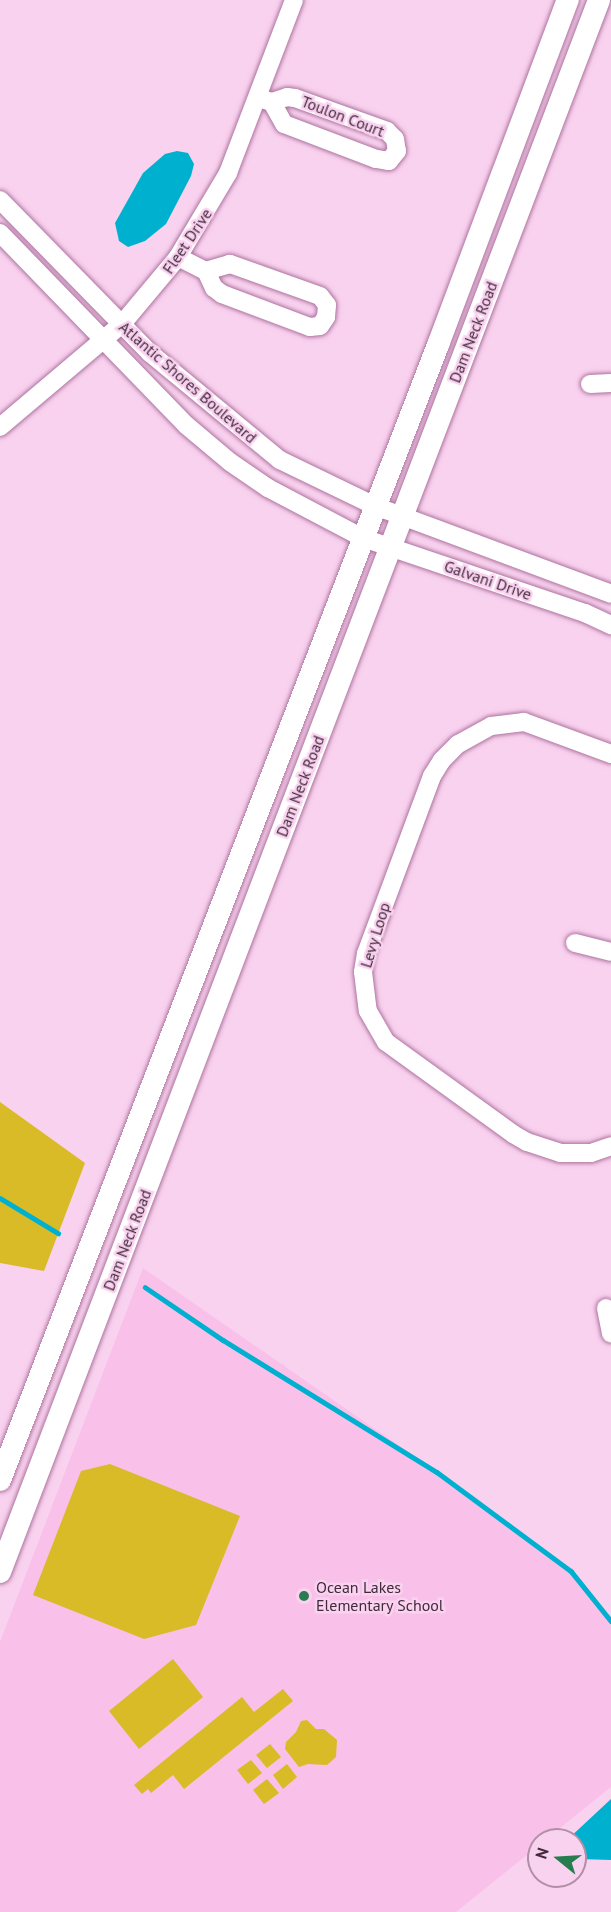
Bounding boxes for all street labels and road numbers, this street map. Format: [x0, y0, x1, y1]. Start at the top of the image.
street label: Toulon Court [299, 91, 387, 141]
street label: Fleet Drive [158, 205, 216, 277]
street label: Dam Neck Road [445, 278, 501, 386]
street label: Atlantic Shores Boulevard [115, 317, 261, 447]
street label: Galvani Drive [442, 556, 534, 604]
street label: Dam Neck Road [272, 732, 328, 840]
street label: Levy Loop [356, 900, 394, 970]
street label: Dam Neck Road [99, 1186, 155, 1294]

